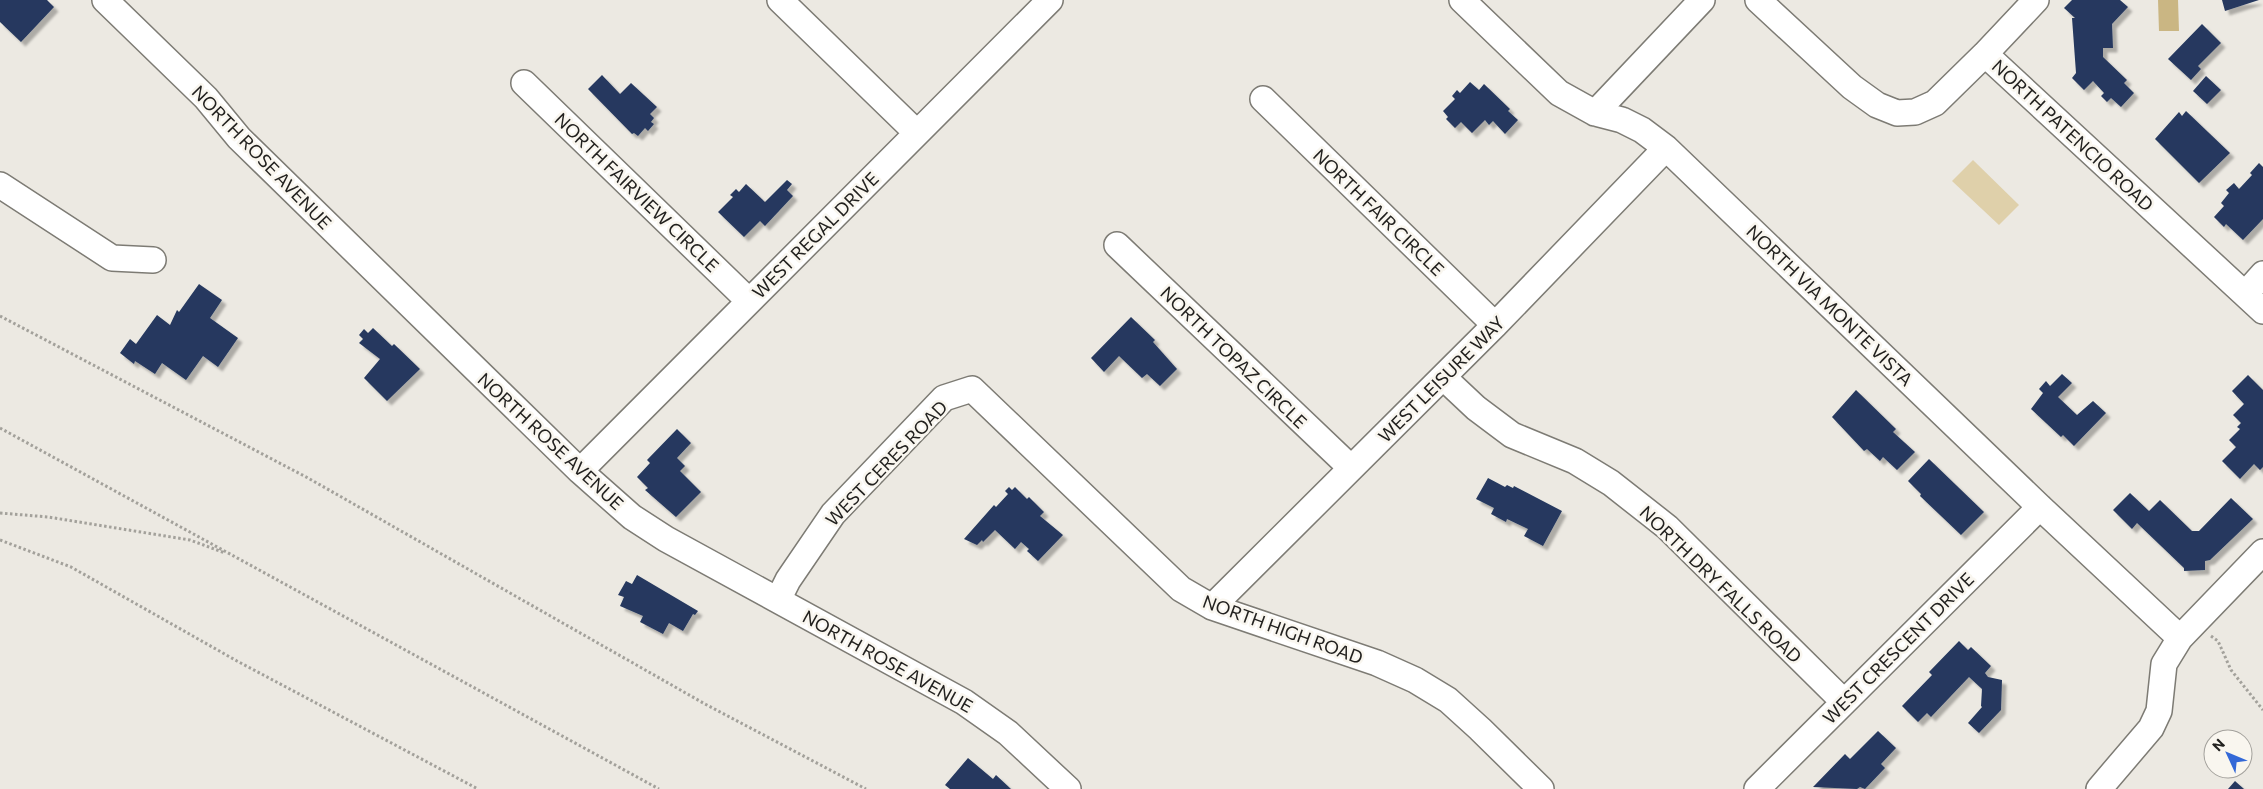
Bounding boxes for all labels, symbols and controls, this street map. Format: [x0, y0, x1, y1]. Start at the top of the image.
street label: NORTH PATENCIO ROAD [1988, 54, 2158, 216]
street label: NORTH ROSE AVENUE [188, 81, 336, 233]
street label: NORTH FAIRVIEW CIRCLE [550, 108, 724, 276]
street label: NORTH FAIR CIRCLE [1309, 144, 1449, 280]
street label: WEST REGAL DRIVE [747, 167, 883, 303]
street label: NORTH VIA MONTE VISTA [1742, 220, 1918, 390]
street label: NORTH TOPAZ CIRCLE [1156, 281, 1312, 433]
street label: WEST LEISURE WAY [1373, 311, 1509, 447]
street label: NORTH ROSE AVENUE [474, 368, 628, 514]
street label: WEST CERES ROAD [821, 396, 951, 530]
street label: NORTH DRY FALLS ROAD [1635, 501, 1807, 667]
street label: WEST CRESCENT DRIVE [1818, 568, 1978, 728]
street label: NORTH HIGH ROAD [1200, 590, 1366, 668]
street label: NORTH ROSE AVENUE [799, 605, 977, 717]
north arrow [2203, 729, 2253, 779]
text: N [2209, 735, 2228, 754]

